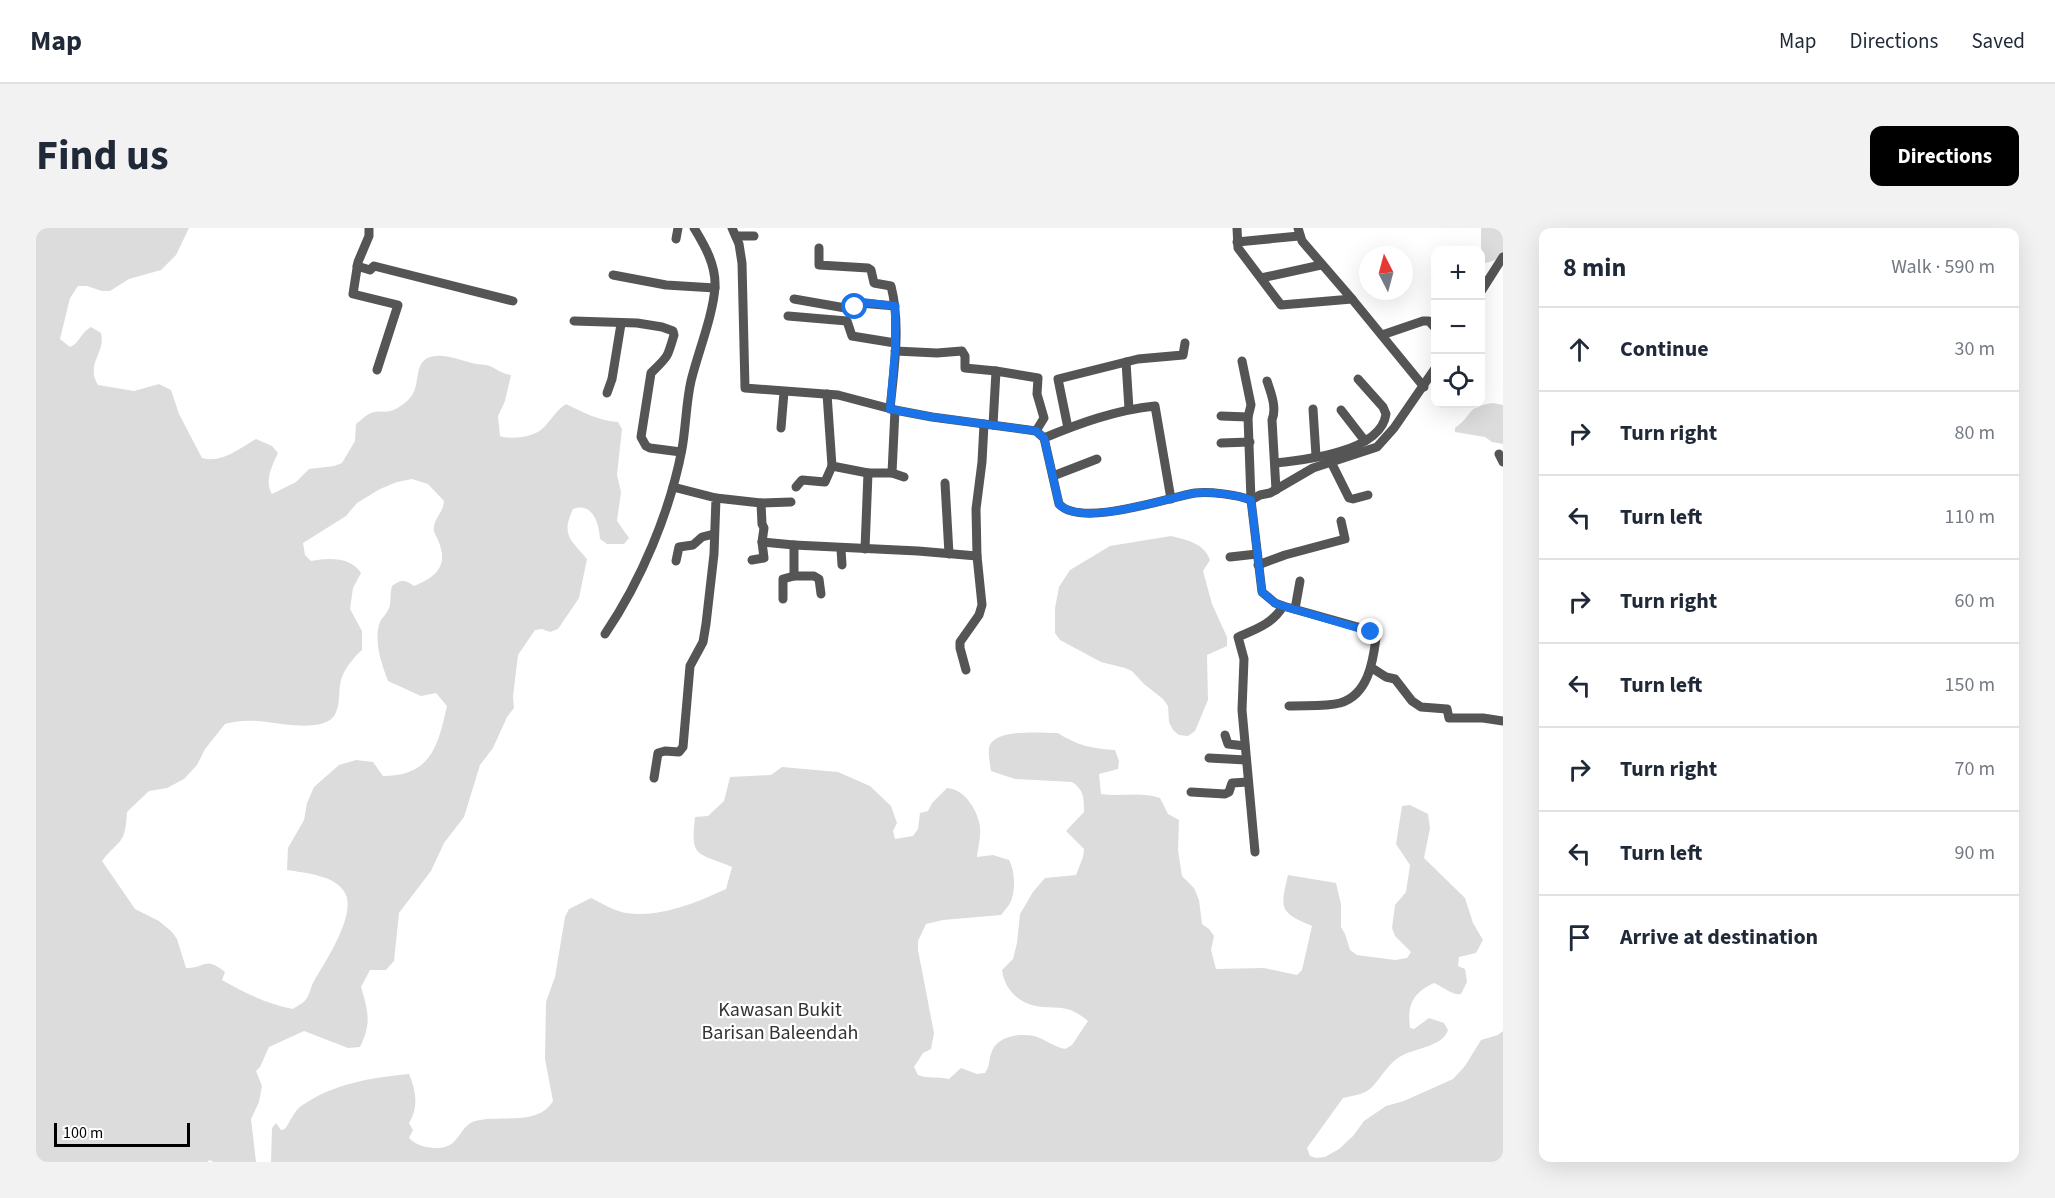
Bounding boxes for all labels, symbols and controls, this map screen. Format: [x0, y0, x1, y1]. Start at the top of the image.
text: Map [30, 21, 82, 61]
text: Map [1779, 26, 1817, 56]
text: Directions [1850, 26, 1938, 56]
text: Saved [1971, 26, 2025, 56]
text: Find us [36, 126, 169, 186]
button: Directions [1870, 126, 2019, 186]
north arrow [1359, 246, 1413, 300]
map controls [1431, 246, 1485, 408]
button: + [1431, 246, 1485, 300]
text: 8 min [1563, 249, 1626, 286]
text: Walk · 590 m [1891, 253, 1995, 281]
route start [841, 293, 867, 319]
button: − [1431, 300, 1485, 354]
icon: ahead [1563, 333, 1596, 366]
text: Continue [1620, 333, 1709, 365]
text: 30 m [1955, 335, 1995, 363]
button: locate [1431, 354, 1485, 408]
icon: right [1563, 417, 1596, 450]
text: Turn right [1620, 417, 1717, 449]
text: 80 m [1955, 419, 1995, 447]
icon: left [1563, 501, 1596, 534]
text: Turn left [1620, 501, 1702, 533]
text: 110 m [1945, 503, 1995, 531]
icon: right [1563, 585, 1596, 618]
text: Turn right [1620, 585, 1717, 617]
text: 60 m [1955, 587, 1995, 615]
route end [1357, 618, 1383, 644]
icon: left [1563, 669, 1596, 702]
text: Turn left [1620, 669, 1702, 701]
text: 150 m [1945, 671, 1995, 699]
icon: right [1563, 753, 1596, 786]
text: Turn right [1620, 753, 1717, 785]
text: 70 m [1955, 755, 1995, 783]
icon: left [1563, 837, 1596, 870]
text: Turn left [1620, 837, 1702, 869]
text: 90 m [1955, 839, 1995, 867]
icon: arrive [1563, 921, 1596, 954]
text: Arrive at destination [1620, 921, 1818, 953]
park label: Kawasan Bukit Barisan Baleendah [702, 996, 858, 1047]
scale bar [54, 1120, 190, 1148]
text: 100 m [63, 1122, 103, 1144]

